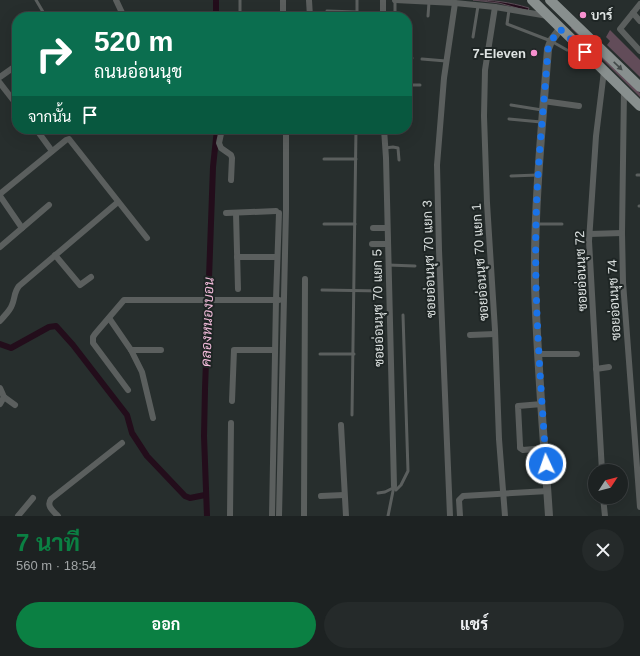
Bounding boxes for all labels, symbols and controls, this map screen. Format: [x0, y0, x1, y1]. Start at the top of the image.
place label: บาร์ [591, 6, 614, 23]
marker: บาร์ [578, 10, 588, 20]
text: 520 m [94, 26, 173, 57]
icon: right [28, 28, 80, 80]
pin [568, 35, 602, 69]
icon: arrive [574, 41, 596, 63]
place label: 7-Eleven [473, 46, 526, 61]
marker: 7-Eleven [529, 48, 539, 58]
one-way arrow [613, 61, 623, 71]
text: ถนนอ่อนนุช [94, 62, 182, 82]
icon: arrive [79, 104, 101, 126]
text: จากนั้น [28, 108, 71, 125]
street label: ซอยอ่อนนุช 70 แยก 3 [419, 200, 441, 318]
street label: ซอยอ่อนนุช 70 แยก 1 [468, 203, 494, 321]
street label: ซอยอ่อนนุช 72 [572, 230, 592, 312]
street label: ซอยอ่อนนุช 70 แยก 5 [369, 249, 389, 367]
street label: ซอยอ่อนนุช 74 [604, 259, 626, 341]
water label: คลองหนองบอน [197, 277, 217, 367]
position arrow [525, 443, 567, 485]
north arrow [588, 464, 628, 504]
map controls [588, 464, 628, 504]
text: 7 นาที [16, 529, 80, 556]
button: close [582, 529, 624, 571]
text: 560 m · 18:54 [16, 558, 96, 573]
button: ออก [16, 602, 316, 648]
button: แชร์ [324, 602, 624, 648]

